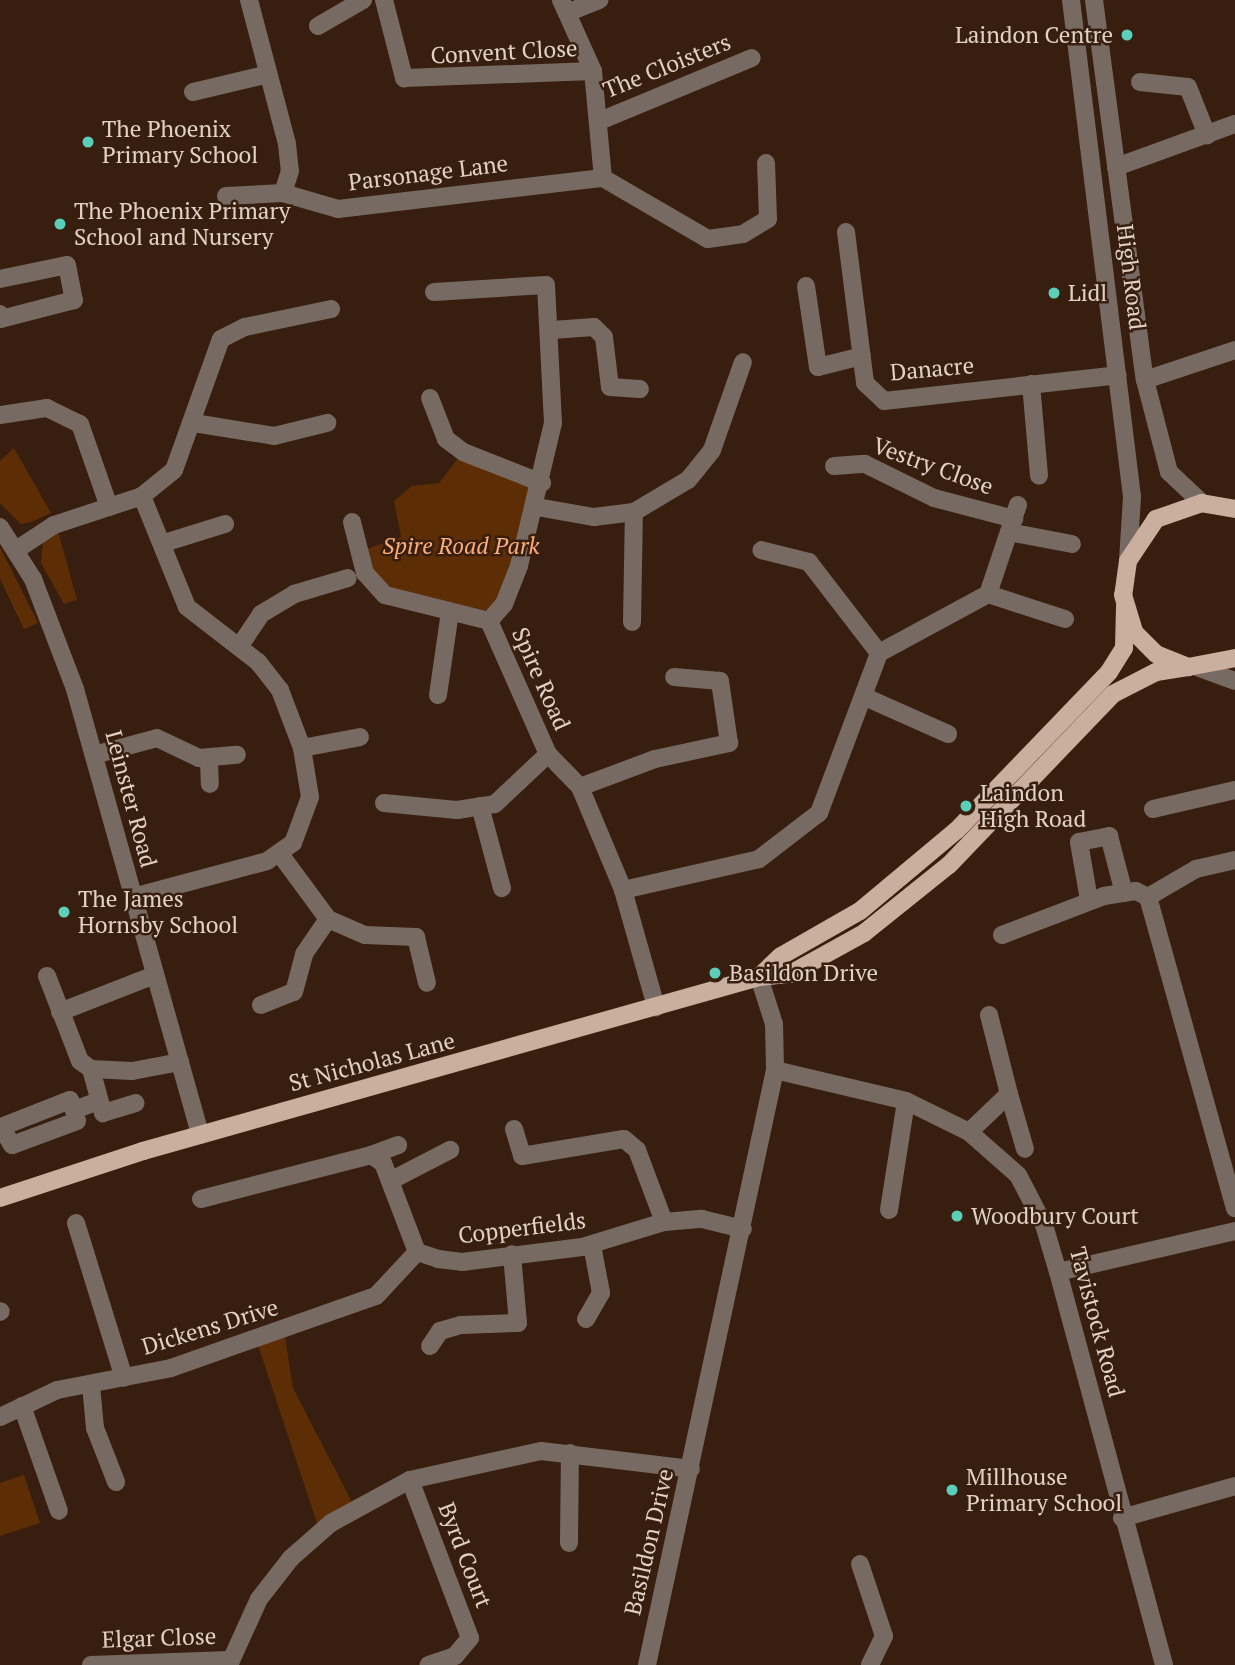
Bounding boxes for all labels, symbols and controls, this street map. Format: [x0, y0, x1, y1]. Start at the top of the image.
place label: Laindon Centre [955, 21, 1113, 49]
marker: Laindon Centre [1119, 27, 1135, 43]
street label: The Cloisters [599, 28, 735, 104]
street label: Convent Close [430, 34, 578, 70]
place label: The Phoenix Primary School [102, 115, 258, 169]
marker: The Phoenix Primary School [80, 134, 96, 150]
street label: Parsonage Lane [347, 150, 509, 196]
place label: The Phoenix Primary School and Nursery [74, 197, 290, 251]
marker: The Phoenix Primary School and Nursery [52, 216, 68, 232]
street label: High Road [1111, 223, 1151, 331]
place label: Lidl [1068, 279, 1107, 307]
marker: Lidl [1046, 285, 1062, 301]
street label: Danacre [889, 352, 975, 386]
street label: Vestry Close [869, 431, 997, 501]
park label: Spire Road Park [382, 532, 540, 560]
street label: Spire Road [506, 623, 576, 735]
street label: Leinster Road [99, 728, 163, 870]
place label: Laindon High Road [980, 779, 1086, 833]
marker: Laindon High Road [958, 798, 974, 814]
place label: The James Hornsby School [78, 885, 238, 939]
marker: The James Hornsby School [56, 904, 72, 920]
place label: Basildon Drive [729, 959, 878, 987]
marker: Basildon Drive [707, 965, 723, 981]
street label: St Nicholas Lane [286, 1027, 458, 1097]
place label: Woodbury Court [971, 1202, 1139, 1230]
street label: Copperfields [457, 1206, 587, 1250]
marker: Woodbury Court [949, 1208, 965, 1224]
street label: Tavistock Road [1064, 1244, 1130, 1400]
street label: Dickens Drive [138, 1293, 282, 1361]
place label: Millhouse Primary School [966, 1463, 1122, 1517]
street label: Basildon Drive [619, 1466, 679, 1618]
marker: Millhouse Primary School [944, 1482, 960, 1498]
street label: Byrd Court [432, 1498, 498, 1612]
street label: Elgar Close [101, 1622, 217, 1654]

